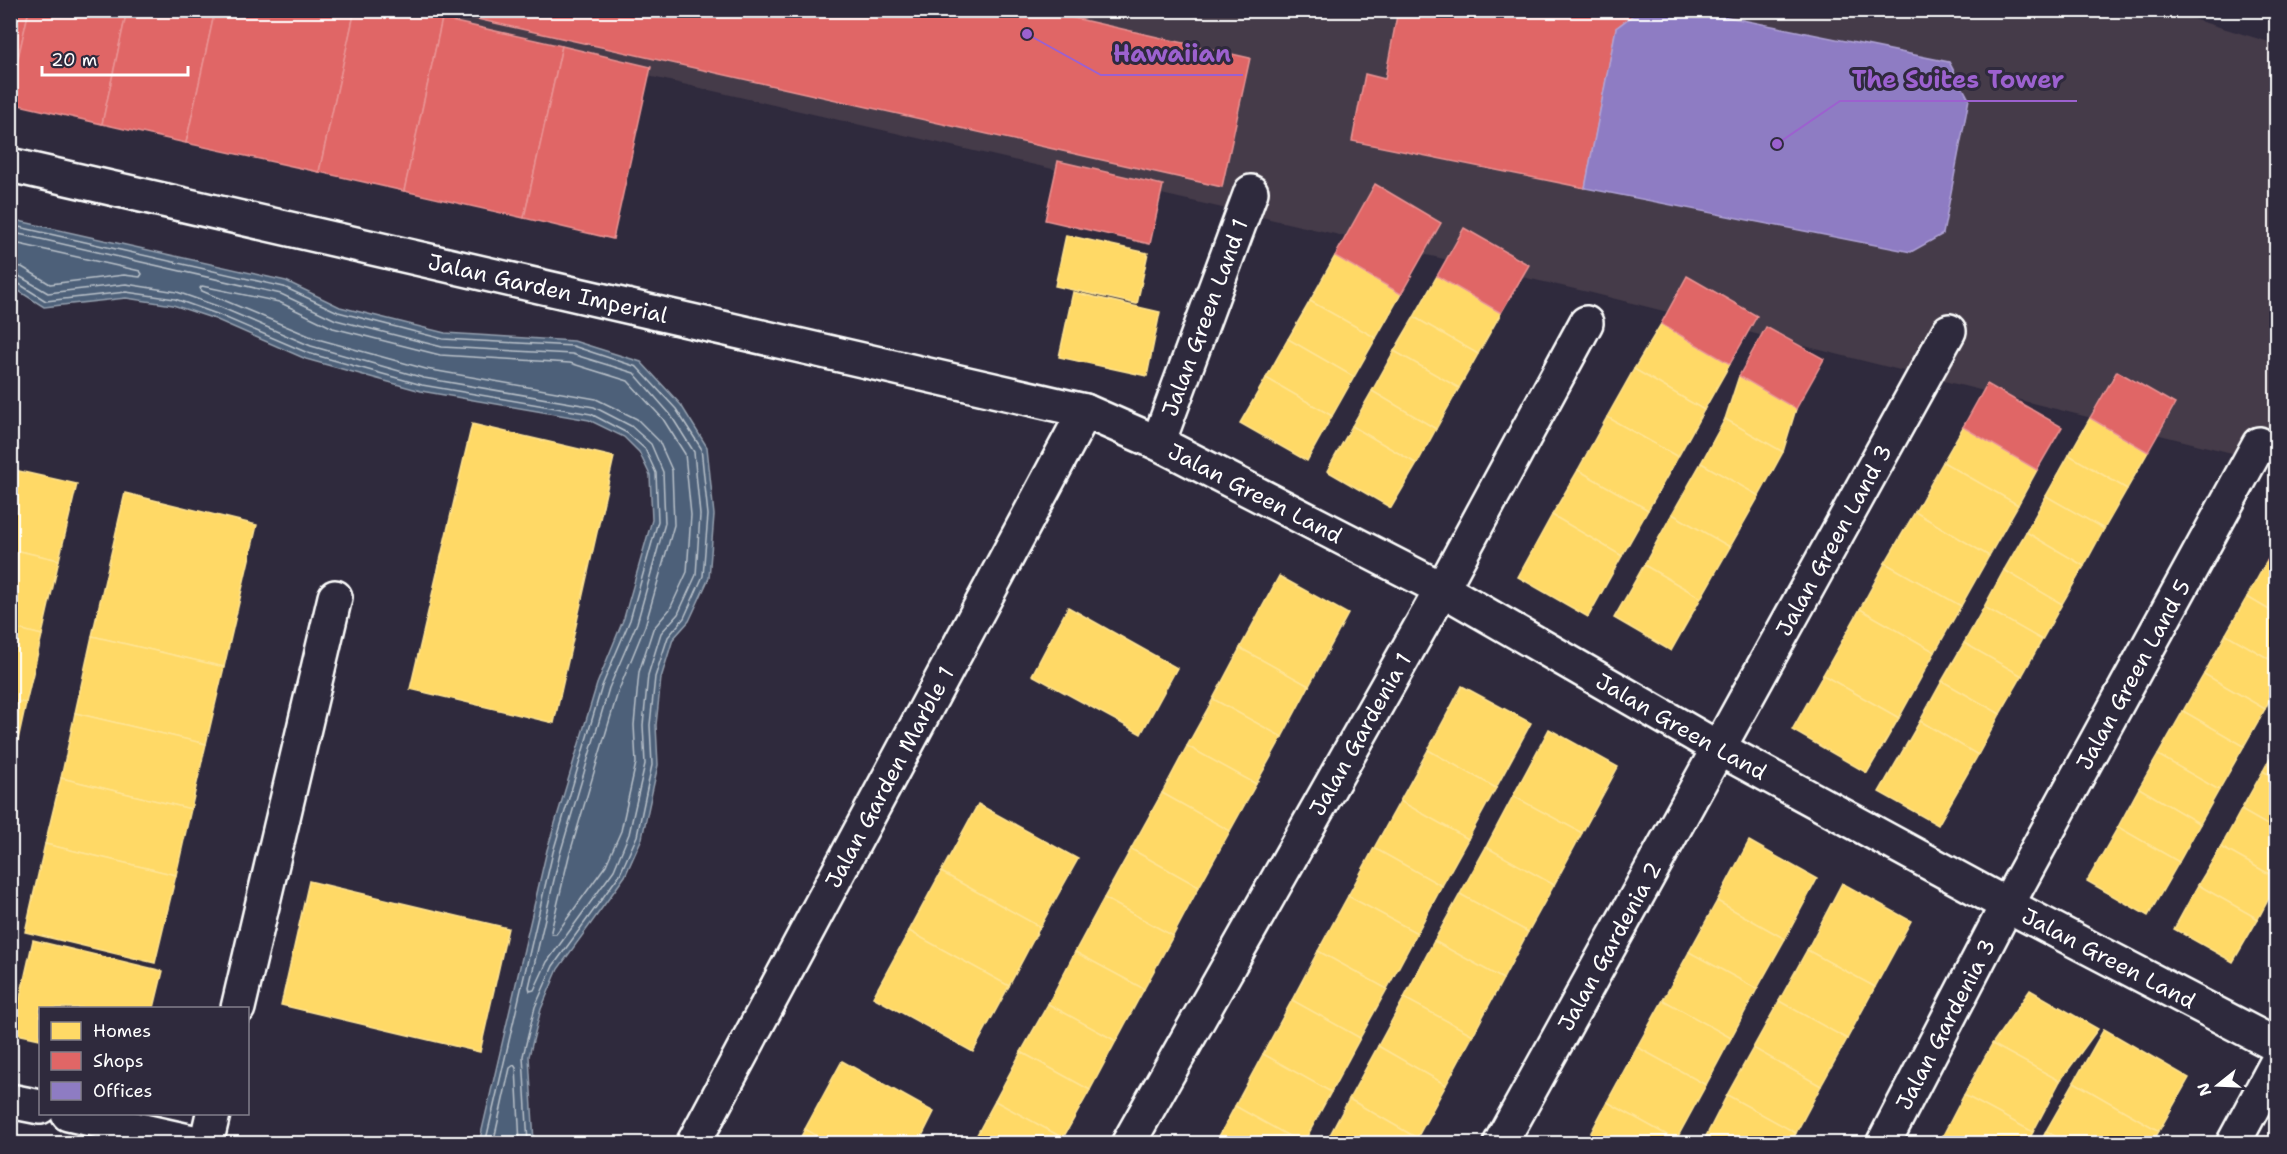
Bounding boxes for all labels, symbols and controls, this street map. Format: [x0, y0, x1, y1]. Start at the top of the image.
callout: Hawaiian [1101, 33, 1243, 75]
text: Hawaiian [1113, 38, 1231, 70]
scale bar [42, 39, 188, 77]
text: 20 m [51, 48, 97, 72]
callout: The Suites Tower [1840, 59, 2077, 101]
text: The Suites Tower [1852, 64, 2064, 96]
street label: Jalan Green Land 1 [1155, 215, 1255, 420]
street label: Jalan Garden Imperial [425, 247, 671, 330]
street label: Jalan Green Land [1163, 437, 1347, 550]
street label: Jalan Green Land 3 [1769, 439, 1899, 641]
street label: Jalan Green Land 5 [2070, 574, 2197, 775]
street label: Jalan Gardenia 1 [1303, 648, 1418, 821]
street label: Jalan Garden Marble 1 [819, 662, 961, 893]
street label: Jalan Green Land [1591, 667, 1772, 787]
street label: Jalan Gardenia 2 [1551, 857, 1668, 1036]
street label: Jalan Green Land [2017, 901, 2200, 1016]
street label: Jalan Gardenia 3 [1889, 934, 2002, 1115]
legend [39, 1007, 249, 1115]
text: Homes [93, 1019, 151, 1043]
text: Shops [93, 1049, 144, 1073]
north arrow [2188, 1055, 2248, 1115]
text: Offices [93, 1079, 152, 1103]
text: N [2192, 1080, 2216, 1099]

